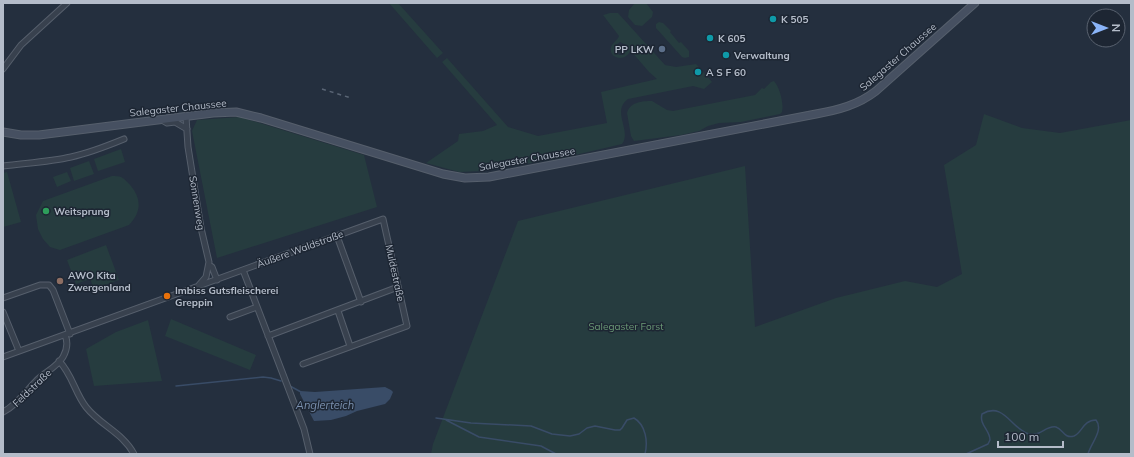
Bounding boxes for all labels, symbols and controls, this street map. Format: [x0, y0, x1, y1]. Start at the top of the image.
north arrow [1086, 8, 1126, 48]
place label: K 505 [781, 13, 808, 26]
marker: K 505 [768, 14, 778, 24]
street label: Salegaster Chaussee [857, 20, 939, 94]
text: N [1109, 24, 1123, 32]
place label: K 605 [718, 32, 745, 45]
marker: K 605 [705, 33, 715, 43]
place label: PP LKW [615, 43, 654, 56]
marker: PP LKW [657, 44, 667, 54]
place label: Verwaltung [733, 49, 790, 62]
marker: Verwaltung [721, 50, 731, 60]
place label: A S F 60 [706, 66, 746, 79]
marker: A S F 60 [693, 67, 703, 77]
street label: Salegaster Chaussee [129, 96, 227, 120]
street label: Salegaster Chaussee [478, 144, 576, 174]
street label: Sonnenweg [186, 175, 208, 231]
place label: Weitsprung [54, 205, 110, 218]
marker: Weitsprung [41, 206, 51, 216]
street label: Äußere Waldstraße [255, 227, 345, 271]
street label: Muldestraße [383, 243, 407, 303]
place label: AWO Kita Zwergenland [68, 269, 131, 294]
marker: AWO Kita Zwergenland [55, 276, 65, 286]
place label: Imbiss Gutsfleischerei Greppin [175, 284, 278, 309]
marker: Imbiss Gutsfleischerei Greppin [162, 291, 172, 301]
park label: Salegaster Forst [588, 320, 664, 333]
street label: Feldstraße [10, 366, 54, 410]
water label: Anglerteich [295, 398, 354, 412]
scale bar [998, 423, 1063, 449]
text: 100 m [1004, 429, 1039, 444]

